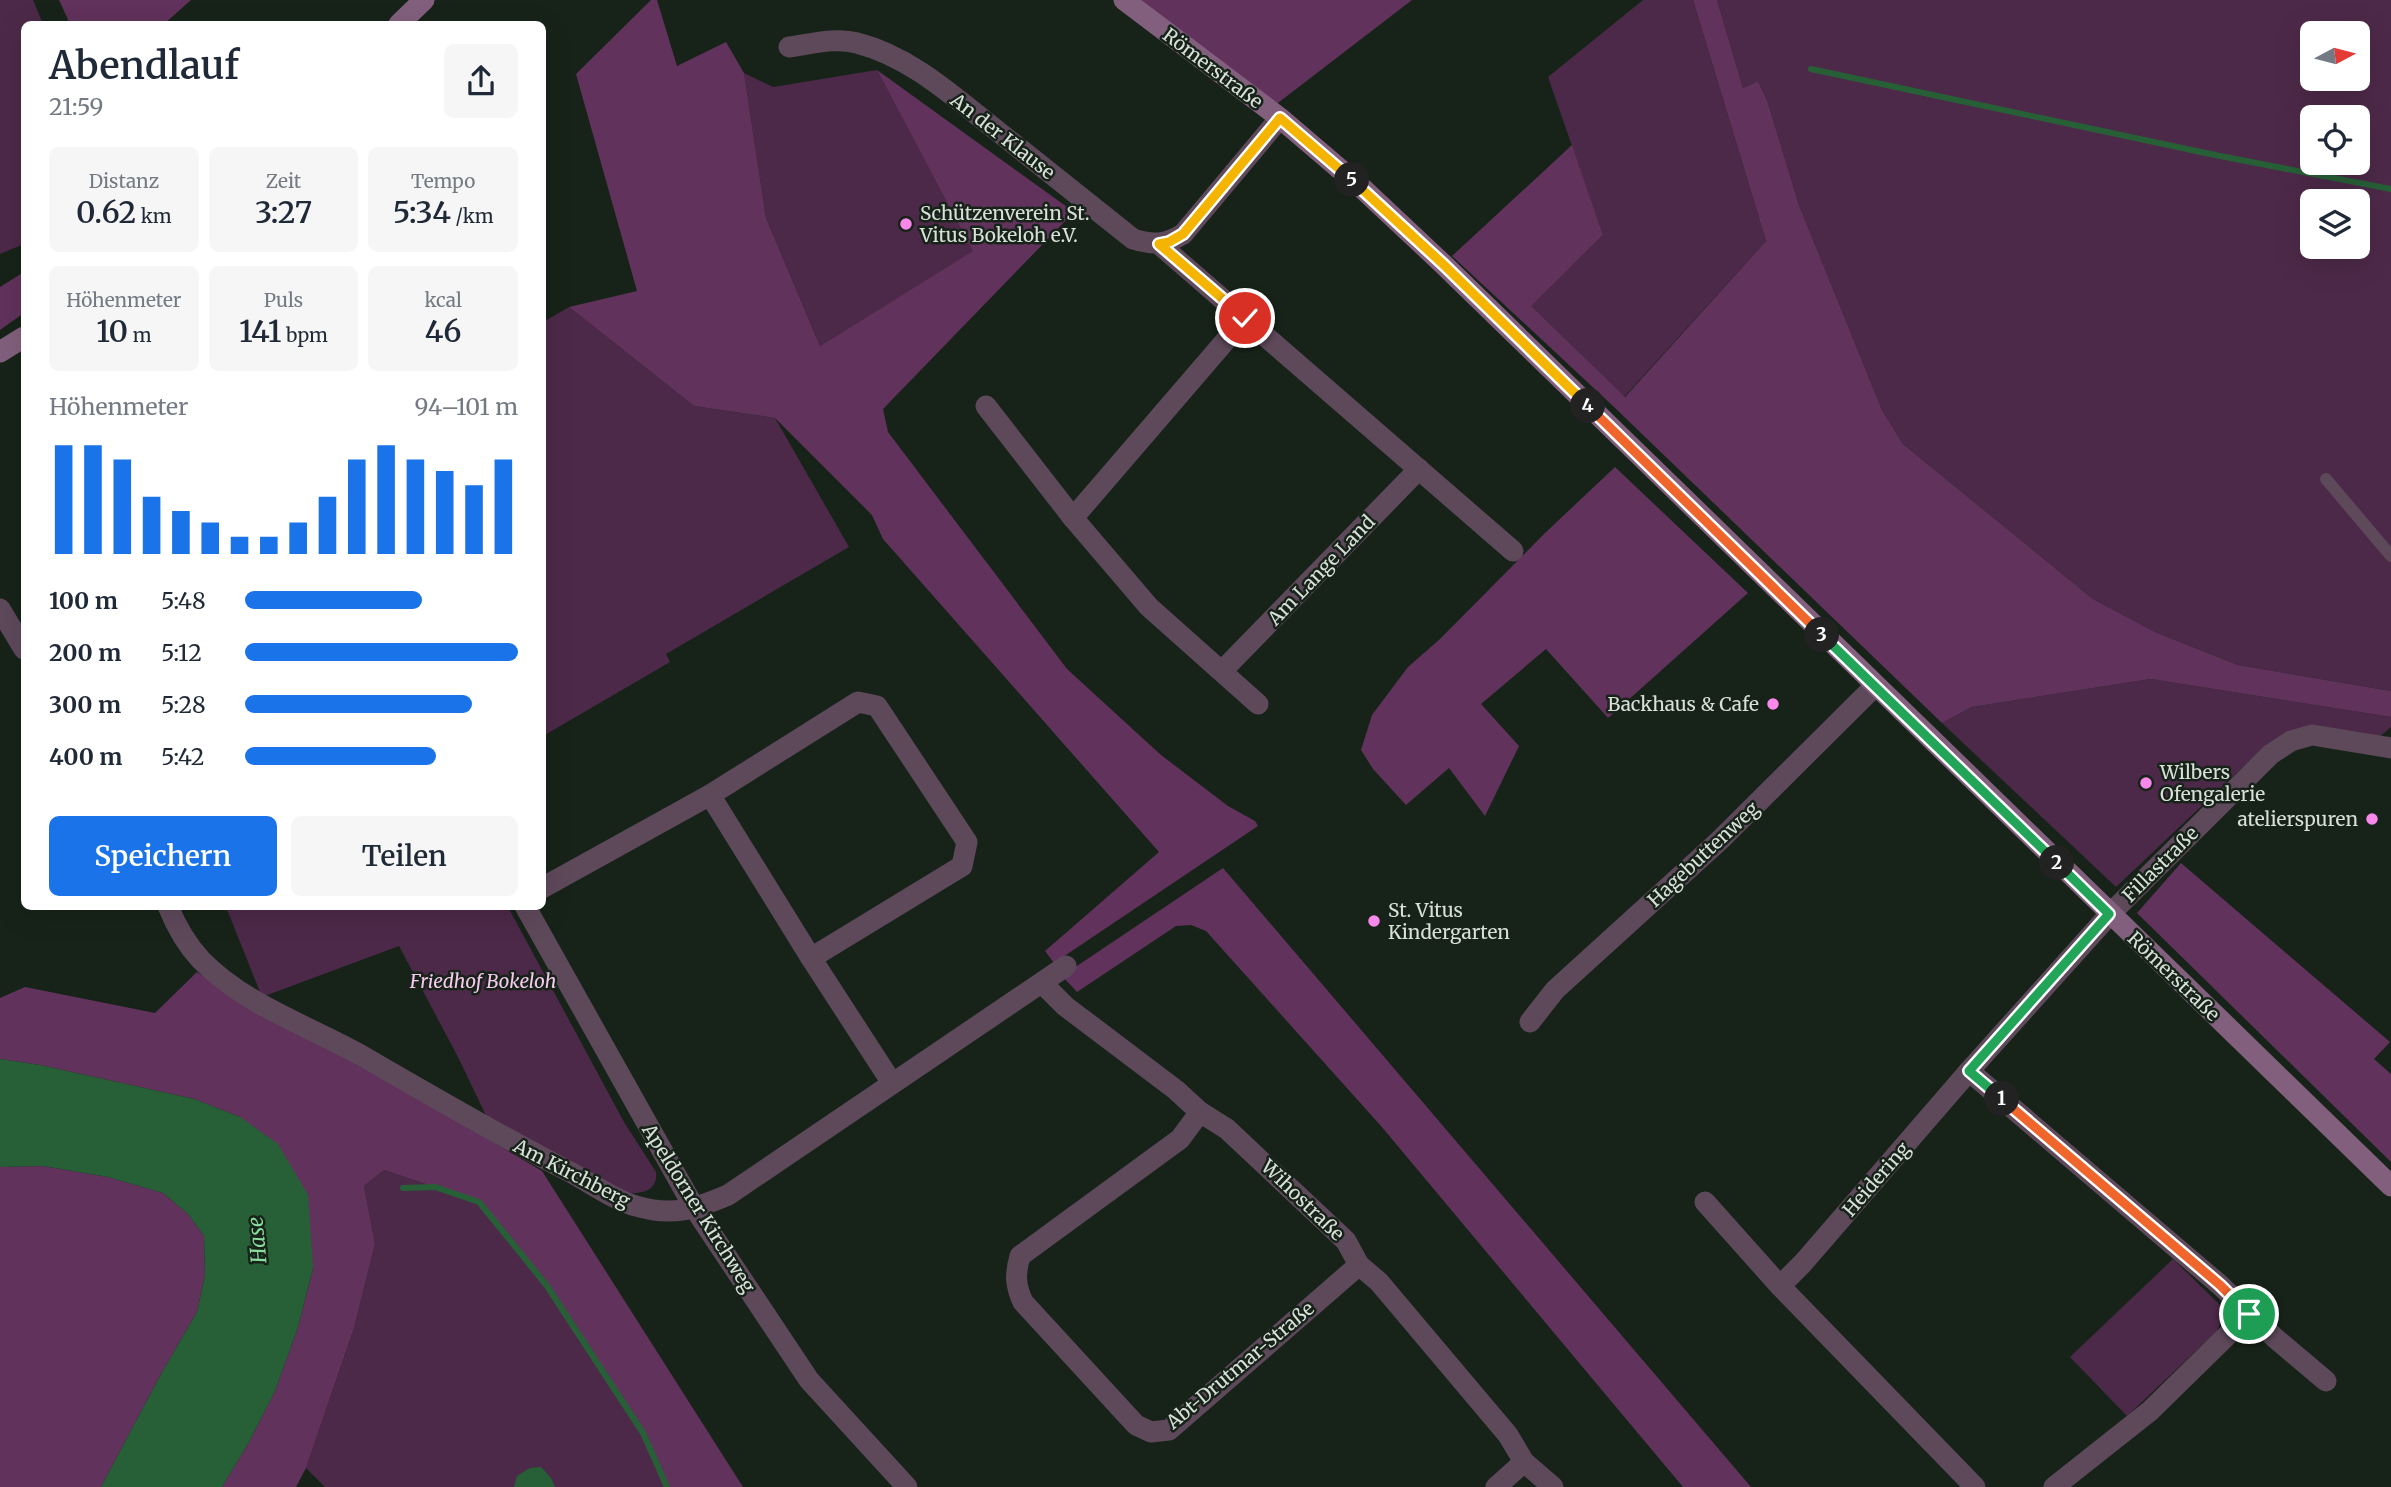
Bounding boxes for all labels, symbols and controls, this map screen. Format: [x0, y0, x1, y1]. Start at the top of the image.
north arrow [2300, 21, 2370, 91]
map controls [2300, 21, 2370, 259]
street label: Römerstraße [1158, 23, 1268, 113]
text: Abendlauf [49, 42, 239, 89]
button: share [444, 44, 518, 118]
street label: An der Klause [945, 87, 1060, 184]
text: 21:59 [49, 92, 104, 121]
button: locate [2300, 105, 2370, 175]
pin: 5 [1334, 162, 1370, 198]
text: 5 [1346, 167, 1357, 191]
text: Distanz [89, 169, 159, 193]
text: Zeit [266, 169, 301, 193]
text: Tempo [411, 169, 475, 193]
button: layers [2300, 189, 2370, 259]
text: 0.62 [76, 193, 136, 231]
text: 3:27 [255, 193, 312, 231]
text: 5:34 [393, 193, 451, 231]
place label: Schützenverein St. Vitus Bokeloh e.V. [919, 201, 1090, 247]
text: km [136, 204, 172, 228]
text: /km [451, 204, 494, 228]
marker: Schützenverein St. Vitus Bokeloh e.V. [898, 216, 914, 232]
text: Höhenmeter [66, 288, 181, 312]
text: Puls [264, 288, 303, 312]
text: kcal [424, 288, 462, 312]
pin [1215, 288, 1275, 348]
icon: check [1226, 299, 1264, 337]
text: 10 [96, 312, 128, 350]
text: 141 [239, 312, 281, 350]
text: 46 [425, 312, 462, 350]
text: m [128, 323, 152, 347]
text: bpm [281, 323, 328, 347]
pin: 4 [1570, 388, 1606, 424]
text: Höhenmeter [49, 392, 188, 421]
text: 94–101 m [415, 392, 518, 421]
text: 4 [1581, 393, 1594, 417]
street label: Am Lange Land [1262, 510, 1380, 631]
text: 100 m [49, 586, 118, 615]
text: 5:48 [161, 586, 206, 615]
pin: 3 [1804, 618, 1840, 652]
text: 3 [1816, 622, 1827, 646]
text: 200 m [49, 638, 121, 667]
text: 5:12 [161, 638, 202, 667]
text: 300 m [49, 690, 121, 719]
text: 5:28 [161, 690, 206, 719]
place label: Backhaus & Cafe [1607, 692, 1759, 716]
marker: Backhaus & Cafe [1765, 696, 1781, 712]
text: 400 m [49, 742, 123, 771]
text: 5:42 [161, 742, 204, 771]
place label: Wilbers Ofengalerie [2159, 760, 2265, 806]
marker: Wilbers Ofengalerie [2138, 775, 2154, 791]
street label: Hagebuttenweg [1642, 796, 1764, 912]
place label: atelierspuren [2238, 807, 2358, 831]
marker: atelierspuren [2364, 811, 2380, 827]
button: Speichern [49, 816, 277, 896]
button: Teilen [291, 816, 518, 896]
street label: Fillastraße [2117, 821, 2203, 907]
pin: 2 [2039, 846, 2074, 880]
text: 2 [2051, 850, 2062, 874]
place label: St. Vitus Kindergarten [1388, 898, 1510, 944]
marker: St. Vitus Kindergarten [1366, 913, 1382, 929]
street label: Römerstraße [2123, 926, 2225, 1026]
park label: Friedhof Bokeloh [409, 969, 556, 993]
pin: 1 [1984, 1082, 2020, 1116]
text: 1 [1997, 1086, 2006, 1110]
street label: Apeldorner Kirchweg [637, 1118, 761, 1297]
street label: Am Kirchberg [509, 1133, 635, 1213]
street label: Heidering [1837, 1136, 1915, 1221]
street label: Wihostraße [1256, 1154, 1350, 1246]
water label: Hase [242, 1215, 273, 1266]
pin [2219, 1284, 2279, 1344]
icon: arrive [2230, 1295, 2268, 1333]
street label: Abt-Drutmar-Straße [1160, 1296, 1319, 1435]

